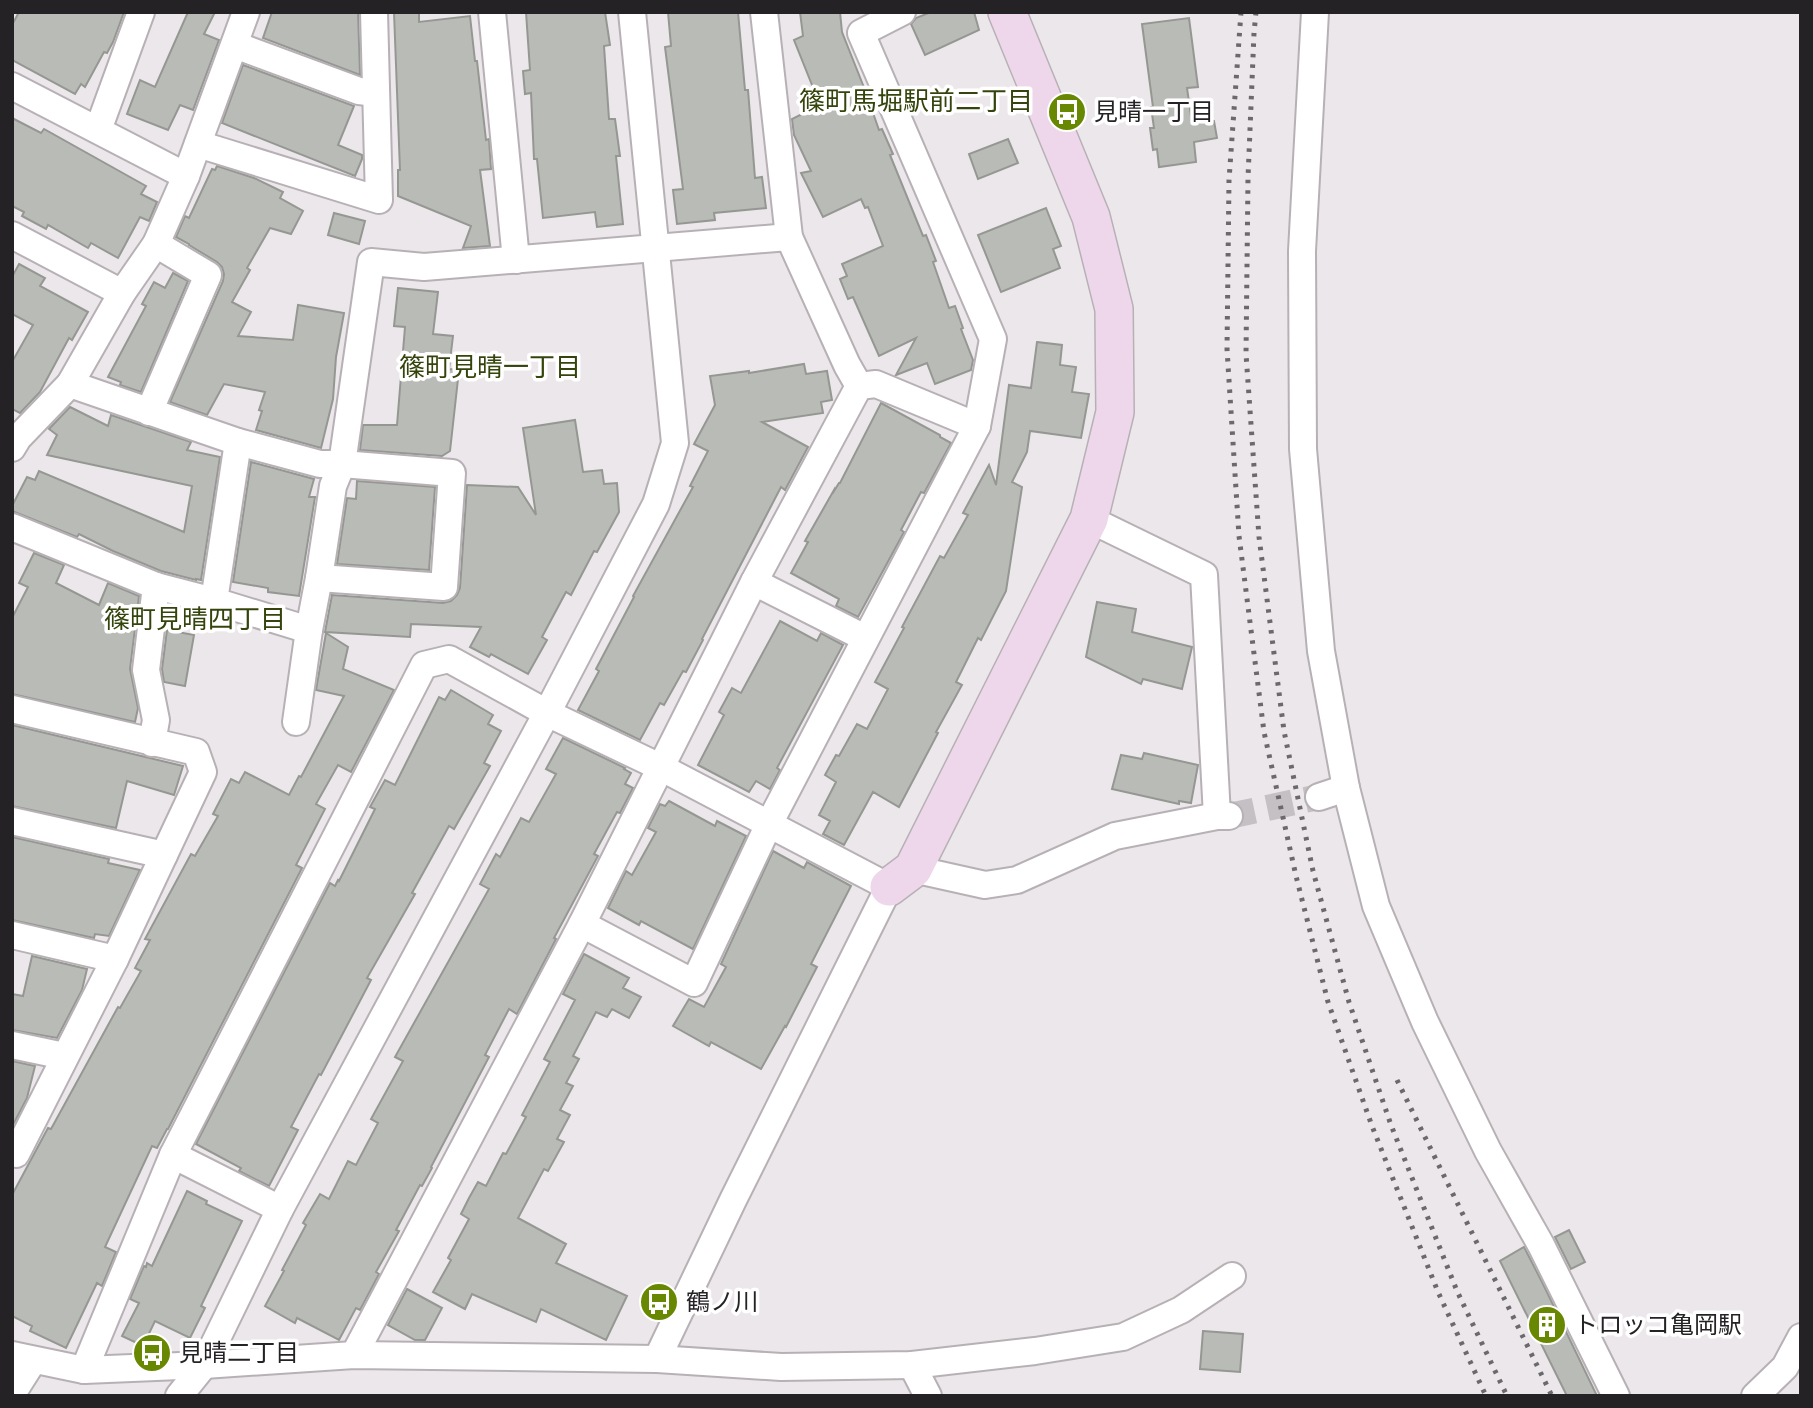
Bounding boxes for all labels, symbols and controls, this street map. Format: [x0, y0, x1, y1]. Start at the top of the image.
district label: 篠町馬堀駅前二丁目 [799, 86, 1033, 116]
bus stop icon: 見晴一丁目 [1046, 91, 1088, 133]
place label: 見晴一丁目 [1094, 98, 1214, 126]
district label: 篠町見晴一丁目 [399, 352, 581, 382]
district label: 篠町見晴四丁目 [104, 604, 286, 634]
bus stop icon: 鶴ノ川 [638, 1281, 680, 1323]
place label: 鶴ノ川 [686, 1288, 758, 1316]
building icon: トロッコ亀岡駅 [1526, 1304, 1568, 1346]
place label: トロッコ亀岡駅 [1574, 1311, 1742, 1339]
bus stop icon: 見晴二丁目 [131, 1332, 173, 1374]
place label: 見晴二丁目 [179, 1339, 299, 1367]

